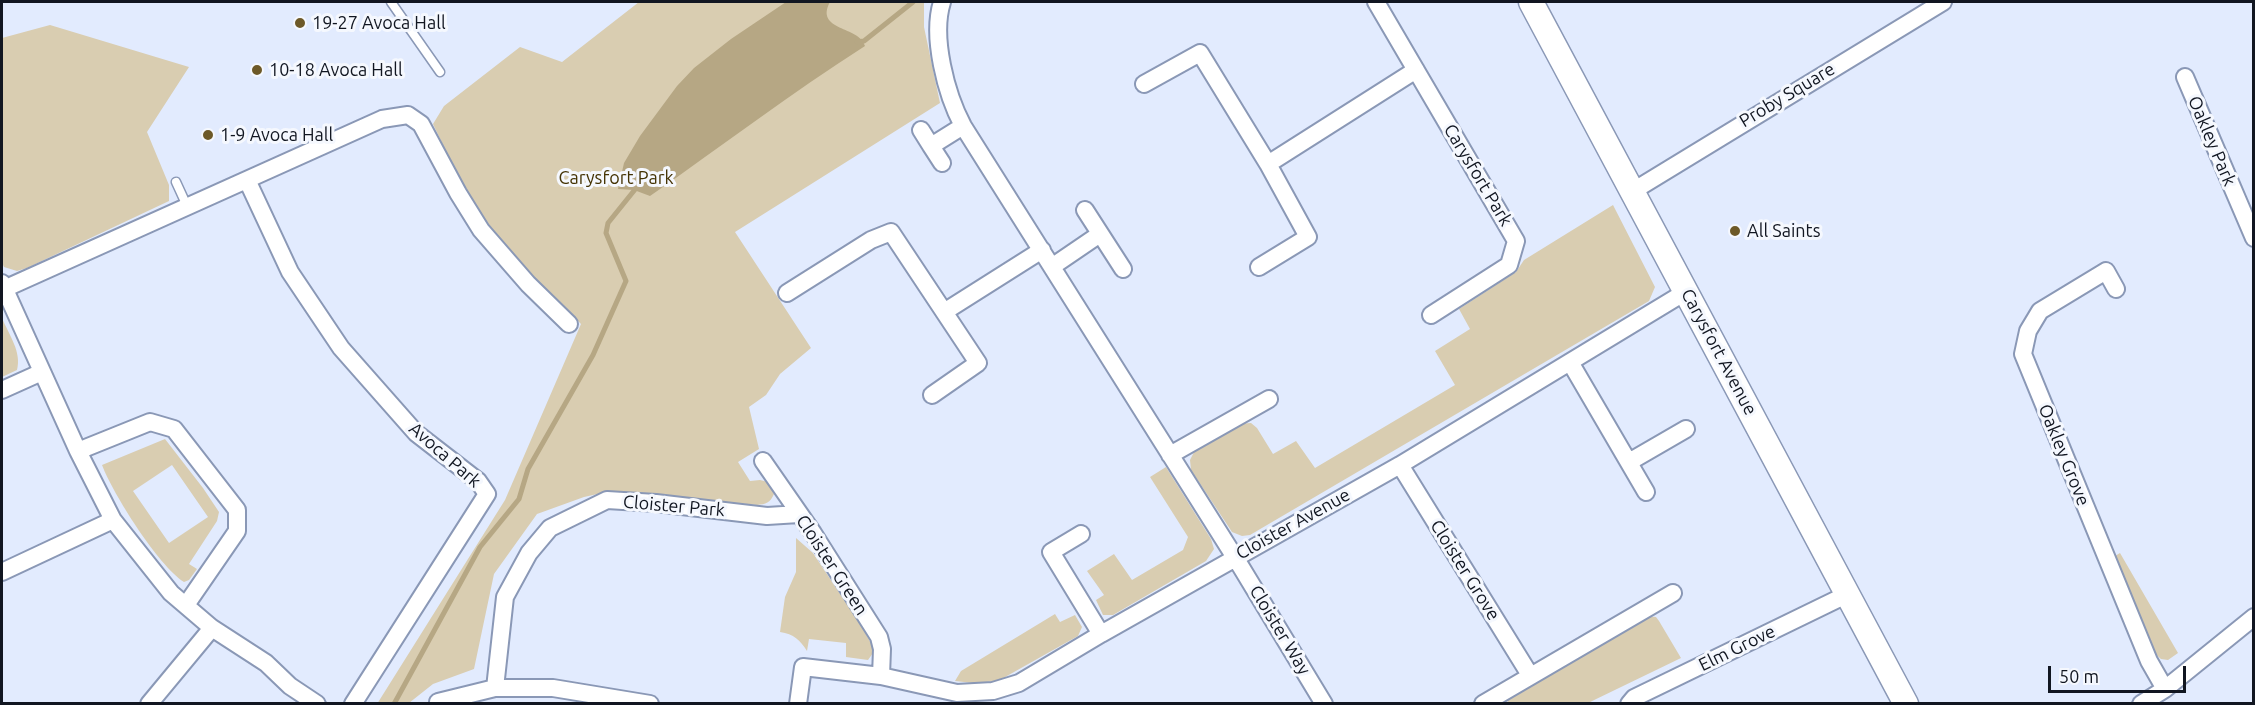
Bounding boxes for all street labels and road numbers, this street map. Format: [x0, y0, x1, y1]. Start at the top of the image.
street label: Proby Square [1735, 58, 1839, 132]
street label: Oakley Park [2183, 93, 2241, 189]
street label: Carysfort Park [1439, 120, 1517, 230]
street label: Carysfort Avenue [1677, 285, 1761, 419]
street label: Oakley Grove [2034, 401, 2094, 509]
street label: Avoca Park [405, 418, 485, 492]
street label: Cloister Avenue [1232, 484, 1354, 564]
street label: Cloister Park [622, 491, 726, 521]
street label: Cloister Green [792, 511, 872, 619]
street label: Cloister Grove [1426, 516, 1504, 624]
street label: Cloister Way [1245, 581, 1315, 679]
street label: Elm Grove [1695, 620, 1779, 676]

